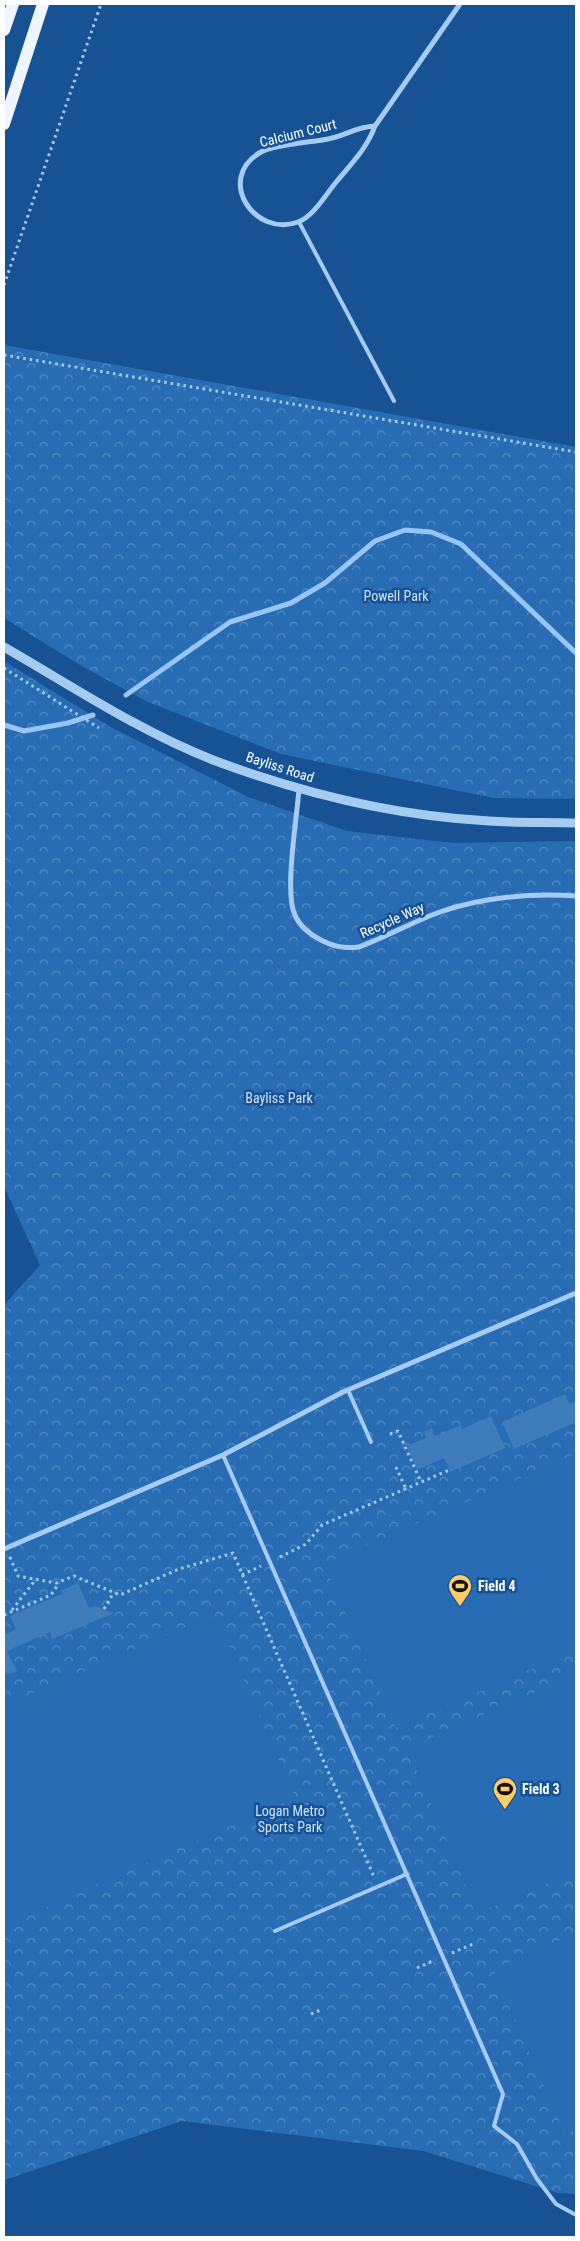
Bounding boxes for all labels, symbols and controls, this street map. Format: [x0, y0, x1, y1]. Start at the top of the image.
street label: Calcium Court [258, 116, 338, 150]
park label: Powell Park [364, 588, 429, 604]
street label: Bayliss Road [244, 748, 316, 786]
street label: Recycle Way [357, 899, 427, 941]
park label: Bayliss Park [245, 1090, 313, 1106]
sports icon: Field 4 [447, 1573, 473, 1607]
place label: Field 4 [478, 1578, 516, 1594]
sports icon: Field 3 [492, 1776, 518, 1810]
place label: Field 3 [522, 1781, 560, 1797]
park label: Logan Metro Sports Park [255, 1803, 325, 1835]

